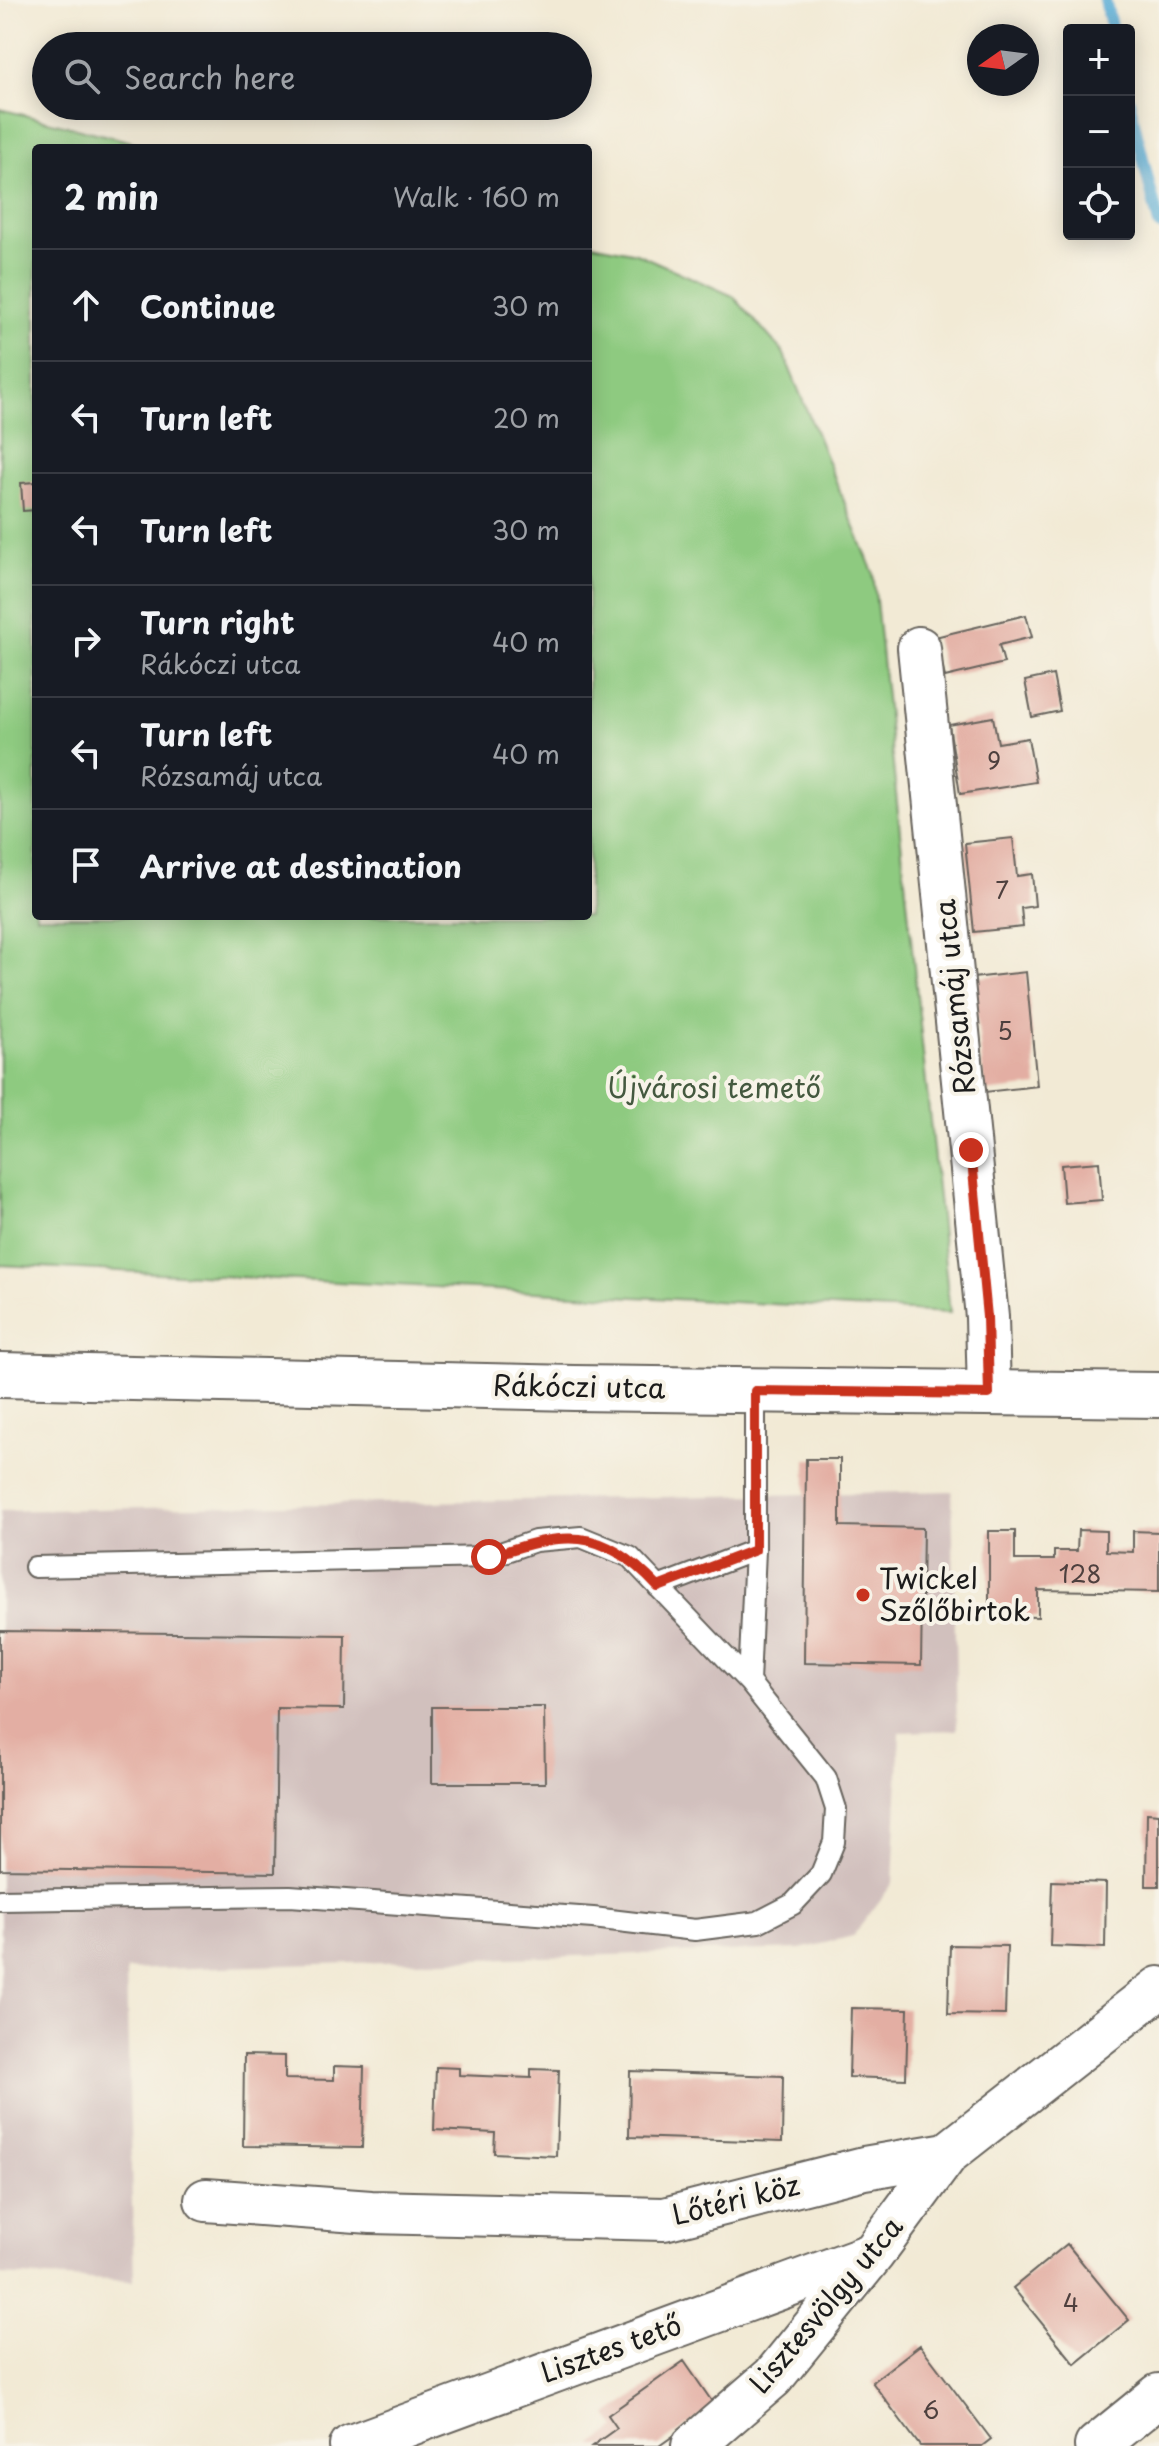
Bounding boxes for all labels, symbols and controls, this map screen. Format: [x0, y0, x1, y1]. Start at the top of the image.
north arrow [967, 24, 1039, 96]
map controls [1063, 24, 1135, 240]
button: + [1063, 24, 1135, 96]
search box [32, 32, 592, 120]
icon: search [60, 54, 104, 98]
text: Search here [124, 54, 296, 99]
button: − [1063, 96, 1135, 168]
button: locate [1063, 168, 1135, 240]
text: 2 min [64, 170, 159, 222]
text: Walk · 160 m [393, 177, 560, 216]
icon: ahead [64, 283, 108, 327]
text: Continue [140, 283, 275, 328]
text: 30 m [492, 286, 560, 325]
icon: left [64, 395, 108, 439]
text: Turn left [140, 395, 272, 440]
text: 20 m [493, 398, 560, 437]
icon: left [64, 507, 108, 551]
text: Turn left [140, 507, 272, 552]
text: 30 m [492, 510, 560, 549]
text: Turn right [140, 599, 295, 644]
icon: right [64, 619, 108, 663]
text: 40 m [492, 622, 560, 661]
text: Rákóczi utca [140, 644, 300, 683]
text: Turn left [140, 711, 272, 756]
icon: left [64, 731, 108, 775]
text: 40 m [492, 734, 560, 773]
house number: 9 [987, 742, 1001, 778]
text: Rózsamáj utca [140, 756, 322, 795]
icon: arrive [64, 843, 108, 887]
text: Arrive at destination [140, 843, 462, 888]
house number: 7 [995, 871, 1009, 907]
street label: Rózsamáj utca [922, 897, 985, 1097]
house number: 5 [997, 1012, 1013, 1048]
park label: Újvárosi temető [607, 1065, 821, 1108]
route end [953, 1132, 989, 1168]
street label: Rákóczi utca [492, 1362, 666, 1409]
route start [471, 1539, 507, 1575]
house number: 128 [1059, 1555, 1101, 1591]
place label: Twickel Szőlőbirtok [879, 1556, 1030, 1631]
marker: Twickel Szőlőbirtok [854, 1586, 872, 1604]
street label: Lőtéri köz [667, 2162, 804, 2235]
street label: Lisztesvölgy utca [738, 2205, 912, 2402]
house number: 4 [1063, 2284, 1079, 2320]
street label: Lisztes tető [534, 2302, 687, 2393]
house number: 6 [923, 2391, 939, 2427]

